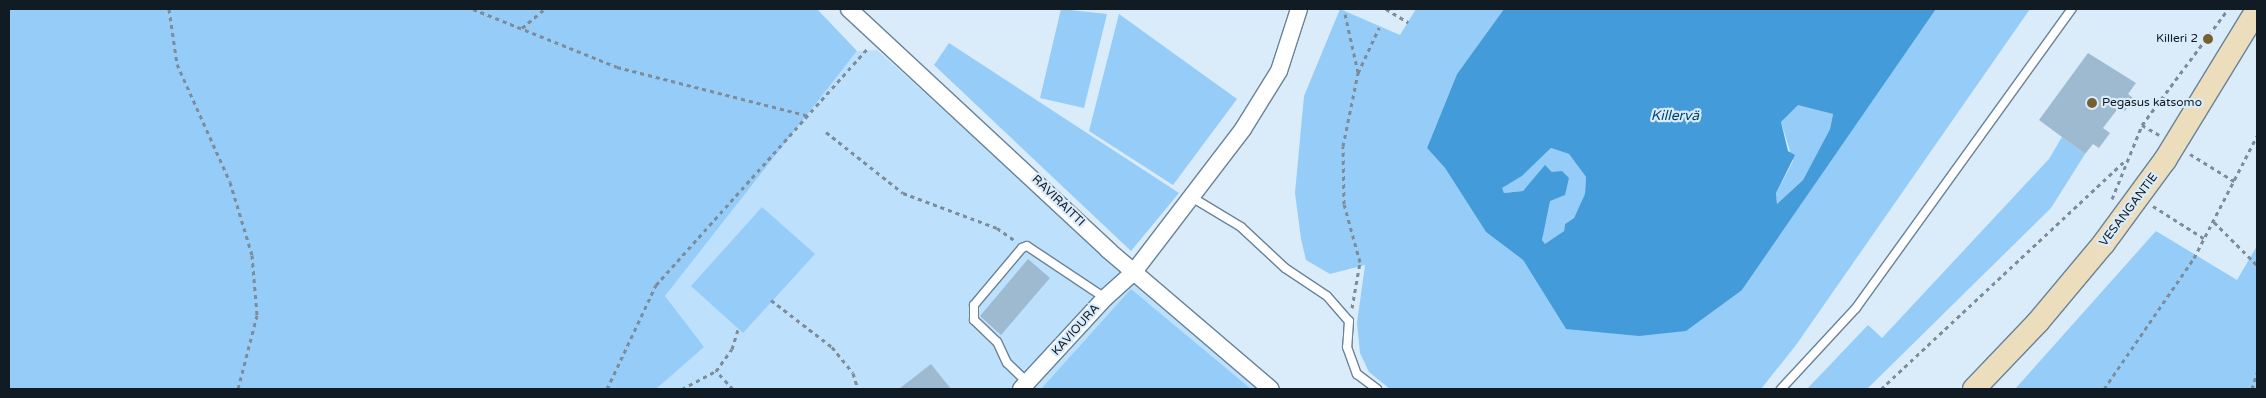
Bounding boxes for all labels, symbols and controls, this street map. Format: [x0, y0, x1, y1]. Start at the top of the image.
place label: Killeri 2 [2156, 32, 2198, 46]
marker: Killeri 2 [2202, 33, 2214, 45]
place label: Pegasus katsomo [2102, 96, 2202, 110]
marker: Pegasus katsomo [2086, 97, 2098, 109]
water label: Killervä [1651, 108, 1699, 124]
street label: VESANGANTIE [2097, 171, 2161, 249]
street label: RAVIRAITTI [1029, 172, 1087, 230]
street label: KAVIOURA [1049, 301, 1103, 359]

